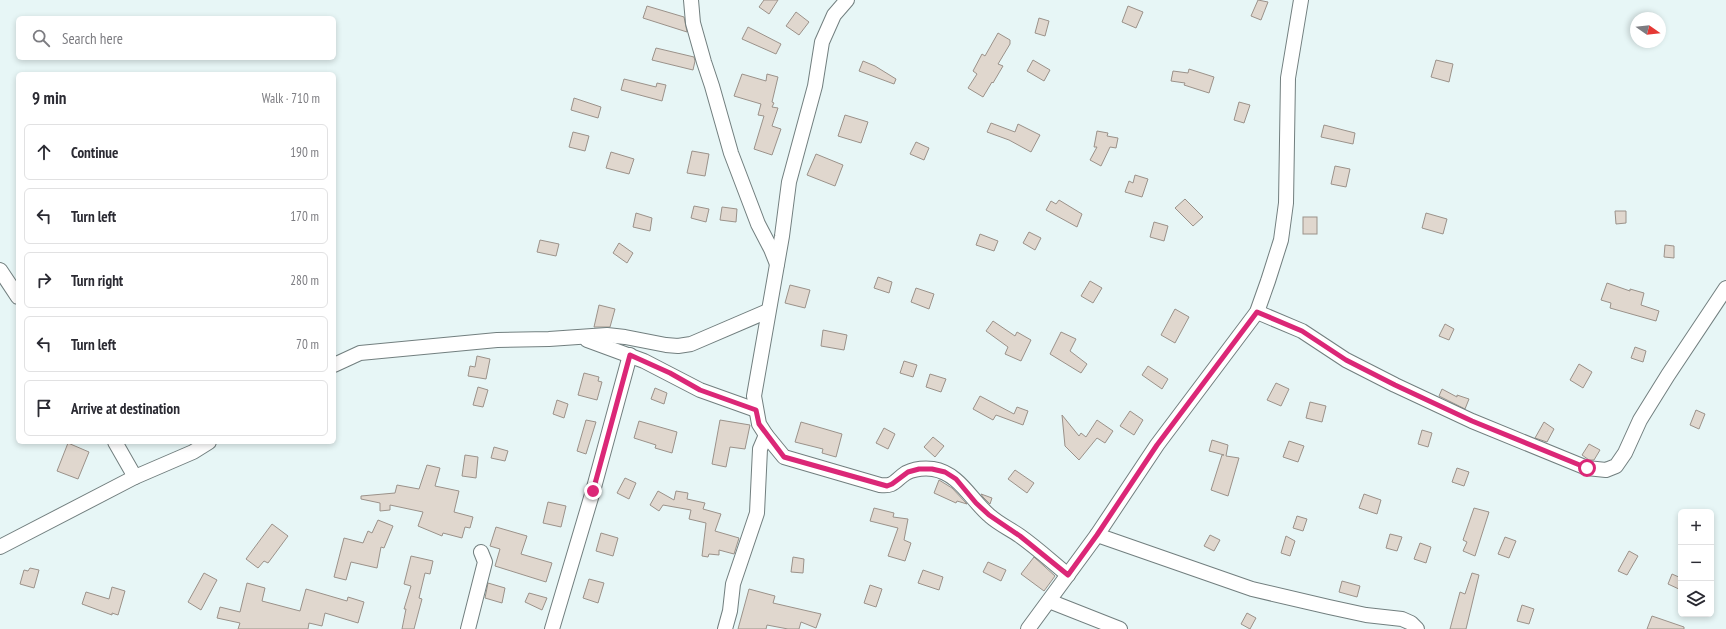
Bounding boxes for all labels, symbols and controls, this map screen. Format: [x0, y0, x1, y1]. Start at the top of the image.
north arrow [1630, 12, 1666, 48]
search box [16, 16, 336, 60]
icon: search [30, 27, 52, 49]
text: Search here [62, 29, 123, 48]
text: 9 min [32, 87, 66, 109]
text: Walk · 710 m [262, 90, 320, 107]
icon: ahead [33, 141, 55, 163]
text: Continue [71, 143, 118, 162]
text: 190 m [290, 144, 319, 161]
icon: left [33, 205, 55, 227]
text: Turn left [71, 207, 116, 226]
text: 170 m [290, 208, 319, 225]
icon: right [33, 269, 55, 291]
text: Turn right [71, 271, 123, 290]
text: 280 m [290, 272, 319, 289]
icon: left [33, 333, 55, 355]
text: Turn left [71, 335, 116, 354]
text: 70 m [296, 336, 319, 353]
icon: arrive [33, 397, 55, 419]
text: Arrive at destination [71, 399, 180, 418]
route start [1578, 459, 1596, 477]
route end [584, 482, 602, 500]
map controls [1678, 509, 1714, 617]
button: + [1678, 509, 1714, 545]
button: − [1678, 545, 1714, 581]
button: layers [1678, 581, 1714, 617]

